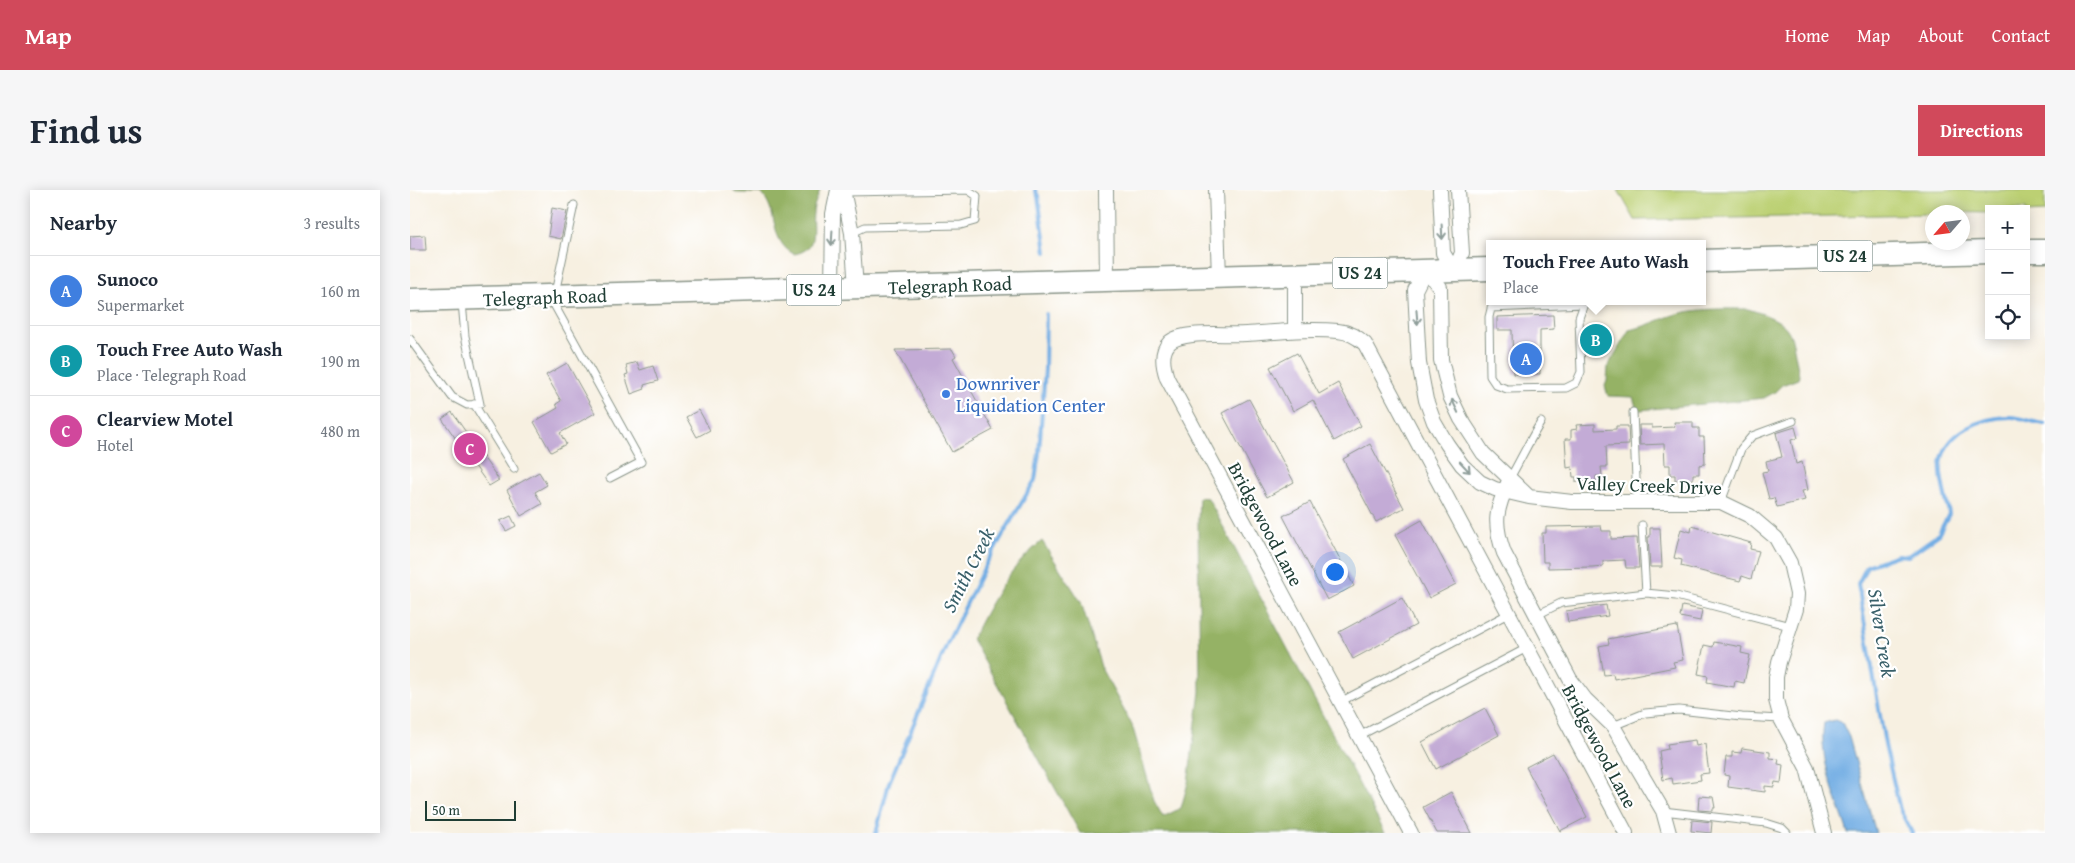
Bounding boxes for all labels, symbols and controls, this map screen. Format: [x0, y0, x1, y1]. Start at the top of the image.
text: Map [25, 18, 72, 53]
text: Home [1785, 22, 1829, 49]
text: Map [1857, 22, 1890, 49]
text: About [1918, 22, 1964, 49]
text: Contact [1992, 22, 2050, 49]
text: Find us [30, 105, 143, 156]
button: Directions [1918, 105, 2045, 156]
north arrow [1925, 205, 1970, 250]
map controls [1985, 205, 2030, 340]
button: + [1985, 205, 2030, 250]
text: Nearby [50, 207, 117, 238]
text: 3 results [303, 211, 360, 235]
one-way arrow [1438, 223, 1447, 239]
one-way arrow [827, 230, 837, 246]
popup [1486, 240, 1706, 305]
road number: US 24 [1818, 240, 1872, 272]
text: Touch Free Auto Wash [1503, 247, 1689, 275]
button: − [1985, 250, 2030, 295]
road number: US 24 [1332, 258, 1388, 289]
text: Sunoco [97, 265, 158, 293]
street label: Telegraph Road [888, 269, 1013, 301]
road number: US 24 [786, 274, 842, 306]
text: Place [1503, 275, 1538, 299]
text: A [61, 279, 71, 303]
text: 160 m [320, 279, 360, 303]
street label: Telegraph Road [483, 281, 608, 313]
text: Supermarket [97, 293, 184, 317]
button: locate [1985, 295, 2030, 340]
one-way arrow [1412, 308, 1422, 324]
pin: B [1580, 321, 1612, 359]
text: Touch Free Auto Wash [97, 335, 283, 363]
pin: A [1510, 340, 1542, 378]
text: B [61, 349, 71, 373]
text: 190 m [320, 349, 360, 373]
text: Place · Telegraph Road [97, 363, 246, 387]
place label: Downriver Liquidation Center [956, 369, 1105, 419]
marker: Downriver Liquidation Center [940, 388, 952, 400]
one-way arrow [1450, 399, 1459, 414]
text: Clearview Motel [97, 405, 233, 433]
text: C [61, 419, 71, 443]
text: 480 m [320, 419, 360, 443]
pin: C [454, 430, 486, 468]
text: Hotel [97, 433, 133, 457]
street label: Bridgewood Lane [1221, 457, 1311, 591]
one-way arrow [1459, 461, 1471, 473]
street label: Valley Creek Drive [1576, 468, 1722, 502]
water label: Smith Creek [934, 522, 1002, 617]
your location [1322, 559, 1348, 585]
water label: Silver Creek [1861, 586, 1904, 680]
street label: Bridgewood Lane [1555, 679, 1645, 813]
scale bar [425, 798, 516, 821]
text: 50 m [432, 800, 460, 820]

